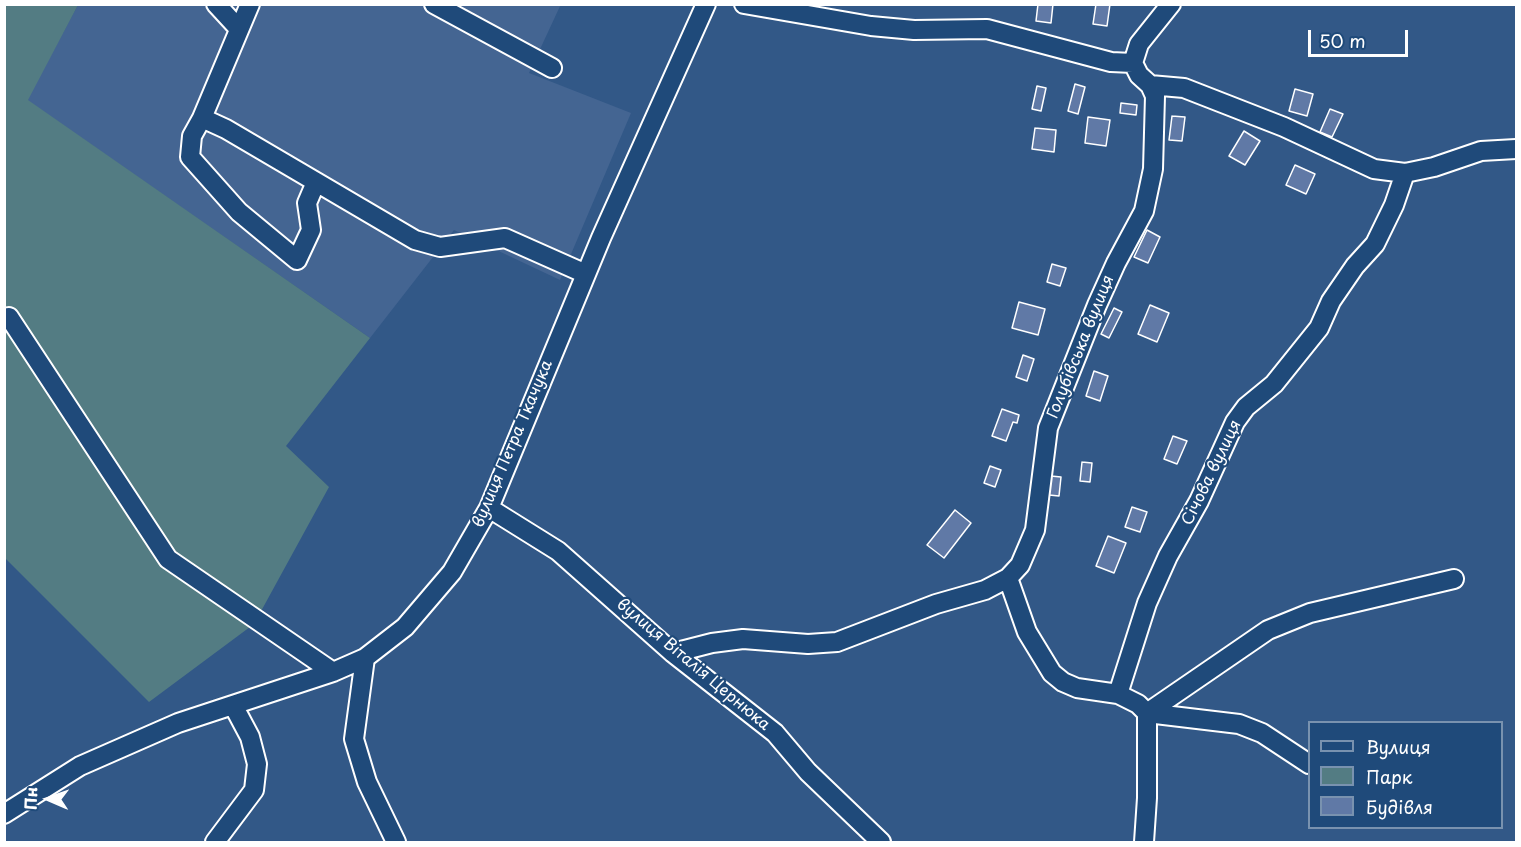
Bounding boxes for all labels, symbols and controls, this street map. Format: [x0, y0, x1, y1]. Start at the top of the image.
scale bar [1311, 18, 1412, 56]
text: 50 m [1319, 27, 1366, 54]
street label: Голубівська вулиця [1043, 272, 1119, 422]
street label: вулиця Петра Ткачука [469, 357, 557, 531]
street label: Січова вулиця [1178, 417, 1246, 529]
street label: вулиця Віталія Цернюка [612, 595, 774, 735]
legend [1308, 721, 1503, 829]
text: Вулиця [1366, 733, 1431, 760]
text: Парк [1366, 763, 1412, 790]
north arrow [18, 769, 78, 829]
text: Пн [18, 786, 42, 810]
text: Будівля [1366, 793, 1433, 820]

